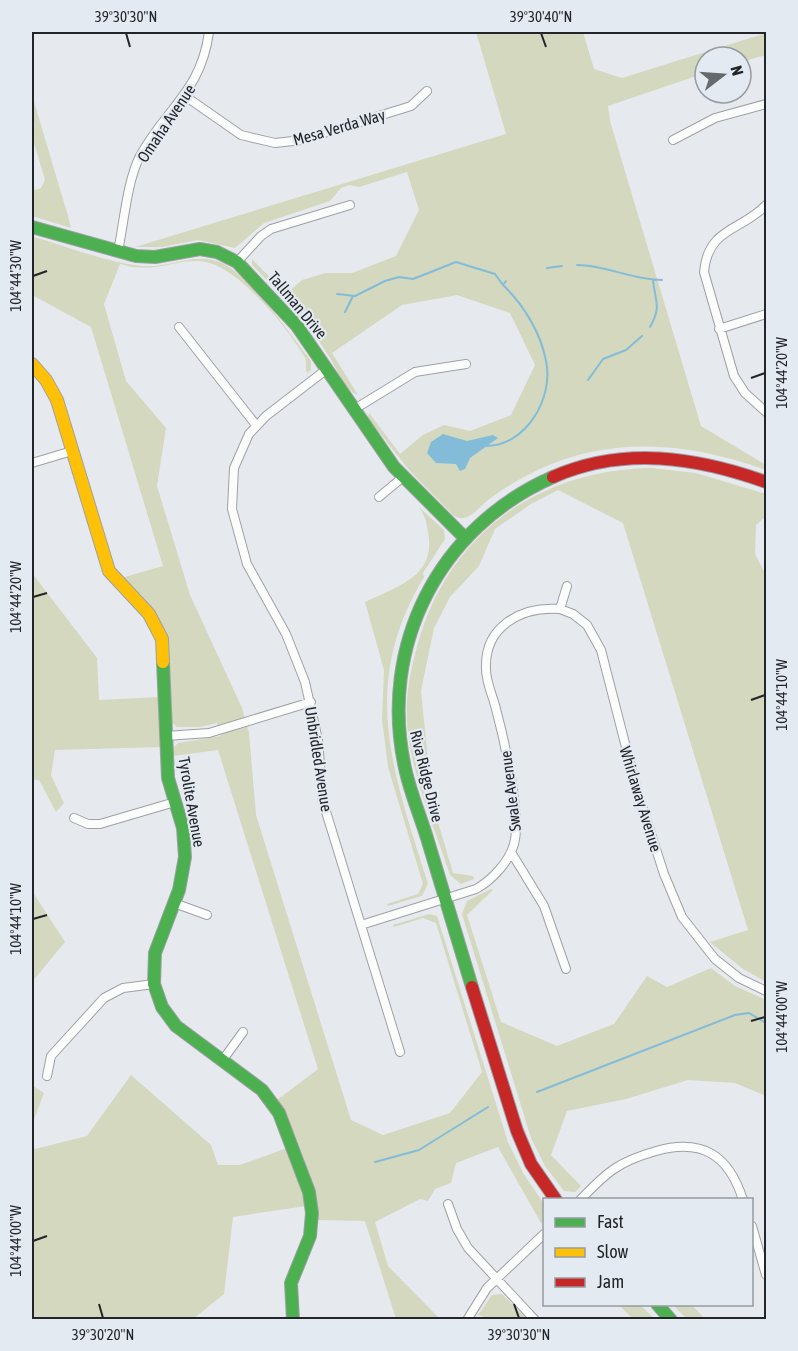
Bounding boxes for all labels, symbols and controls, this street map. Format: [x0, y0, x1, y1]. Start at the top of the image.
text: 39°30'30"N [95, 8, 157, 25]
text: 39°30'40"N [510, 8, 572, 25]
north arrow [693, 45, 753, 105]
text: N [727, 63, 747, 78]
street label: Omaha Avenue [133, 81, 199, 165]
street label: Mesa Verda Way [291, 105, 388, 150]
text: 104°44'30"W [7, 240, 24, 312]
street label: Tallman Drive [265, 268, 331, 342]
text: 104°44'20"W [773, 337, 790, 409]
text: 104°44'20"W [7, 561, 24, 633]
text: 104°44'10"W [773, 659, 790, 731]
street label: Unbridled Avenue [302, 705, 336, 813]
street label: Riva Ridge Drive [406, 728, 447, 824]
street label: Whirlaway Avenue [615, 744, 666, 854]
street label: Swale Avenue [496, 750, 524, 832]
street label: Tyrolite Avenue [174, 755, 209, 849]
text: 104°44'10"W [7, 883, 24, 955]
text: 104°44'00"W [773, 981, 790, 1053]
legend [543, 1198, 753, 1306]
text: 104°44'00"W [7, 1205, 24, 1277]
text: Fast [597, 1211, 624, 1232]
text: Slow [597, 1241, 628, 1262]
text: Jam [597, 1271, 624, 1292]
text: 39°30'20"N [72, 1326, 134, 1343]
text: 39°30'30"N [488, 1326, 550, 1343]

